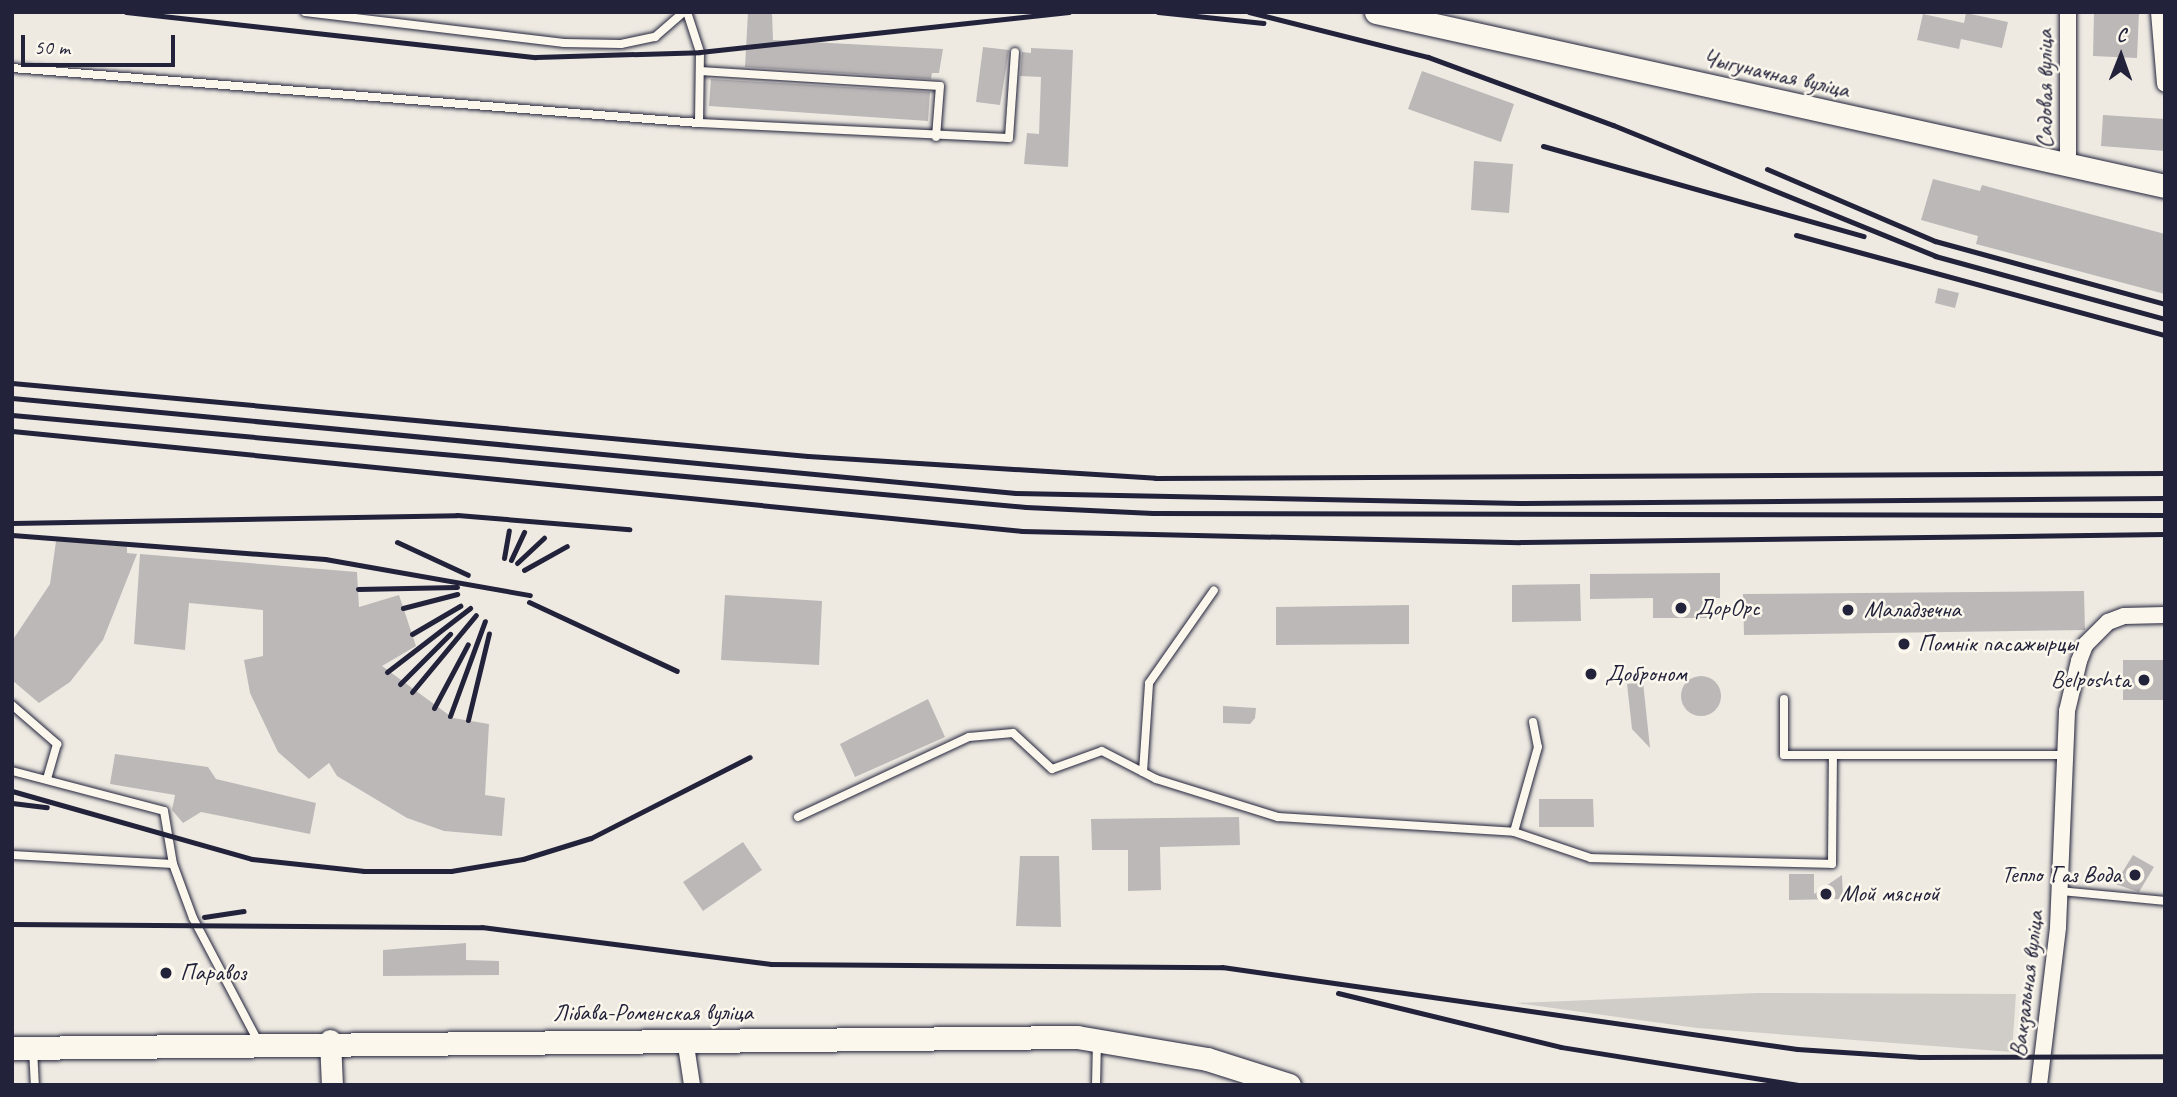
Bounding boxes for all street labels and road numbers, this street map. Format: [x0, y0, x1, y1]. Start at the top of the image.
street label: Садовая вуліца [2031, 30, 2059, 148]
street label: Чыгуначная вуліца [1700, 43, 1852, 105]
street label: Вакзальная вуліца [2004, 910, 2050, 1058]
street label: Лібава-Роменская вуліца [553, 999, 753, 1027]

